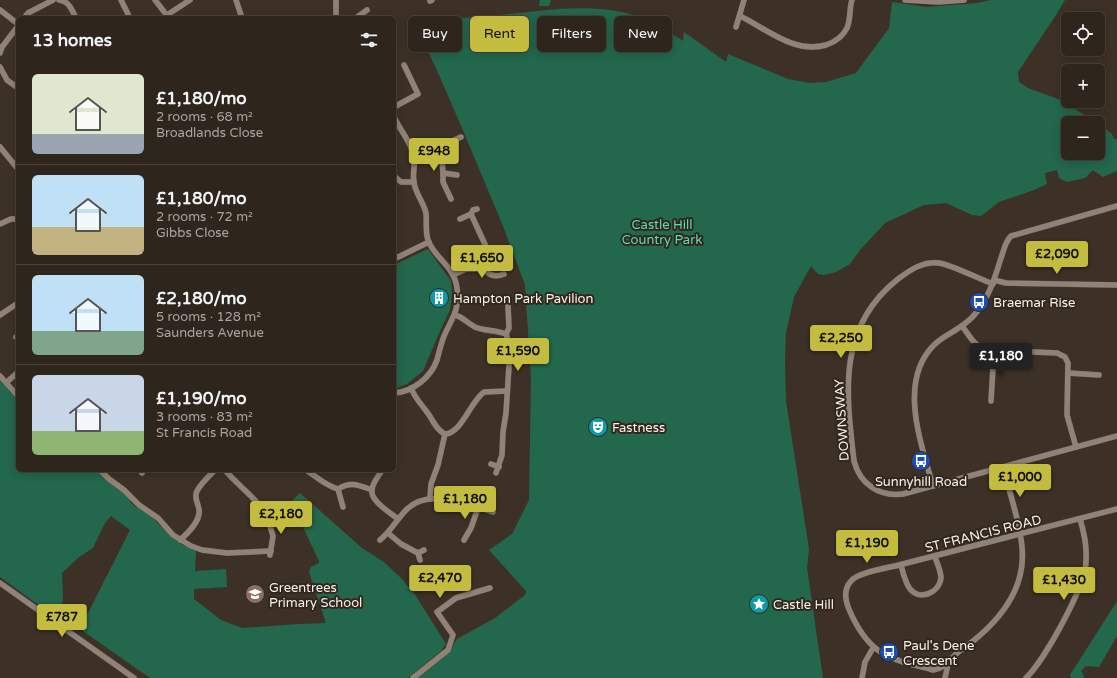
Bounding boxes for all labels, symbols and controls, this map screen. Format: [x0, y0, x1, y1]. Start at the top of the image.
map controls [1061, 12, 1105, 160]
button: locate [1061, 12, 1105, 56]
chip: Buy [408, 16, 462, 52]
chip: Rent [470, 16, 529, 52]
chip: Filters [537, 16, 606, 52]
chip: New [614, 16, 672, 52]
icon: filters [358, 29, 380, 51]
text: 13 homes [32, 30, 112, 51]
button: + [1061, 64, 1105, 108]
text: £1,180/mo [156, 88, 247, 109]
icon: home [64, 90, 112, 138]
text: 2 rooms · 68 m² [156, 109, 253, 125]
button: − [1061, 116, 1105, 160]
text: Broadlands Close [156, 125, 263, 141]
pin: £948 [410, 138, 458, 172]
text: £948 [418, 143, 450, 159]
text: £1,180/mo [156, 188, 247, 209]
icon: home [64, 191, 112, 239]
text: 2 rooms · 72 m² [156, 209, 253, 225]
park label: Castle Hill Country Park [622, 217, 702, 248]
text: Gibbs Close [156, 225, 229, 241]
pin: £2,090 [1024, 241, 1090, 275]
pin: £1,650 [449, 245, 515, 279]
text: £2,090 [1035, 246, 1079, 262]
text: £1,650 [460, 250, 504, 266]
building icon: Hampton Park Pavilion [428, 287, 450, 309]
text: £2,180/mo [156, 288, 247, 309]
icon: home [64, 291, 112, 339]
place label: Hampton Park Pavilion [453, 291, 593, 307]
bus stop icon: Braemar Rise [968, 291, 990, 313]
place label: Braemar Rise [993, 295, 1075, 311]
text: 5 rooms · 128 m² [156, 309, 261, 325]
text: Saunders Avenue [156, 325, 264, 341]
pin: £2,250 [808, 325, 874, 359]
text: £2,250 [819, 330, 863, 346]
pin: £1,590 [485, 338, 551, 372]
text: £1,590 [496, 343, 540, 359]
pin: £1,180 [968, 343, 1034, 377]
text: £1,180 [979, 348, 1023, 364]
street label: DOWNSWAY [831, 378, 853, 462]
text: £1,190/mo [156, 388, 247, 409]
icon: home [64, 391, 112, 439]
text: 3 rooms · 83 m² [156, 409, 253, 425]
theatre icon: Fastness [587, 416, 609, 438]
place label: Fastness [612, 420, 665, 436]
text: St Francis Road [156, 425, 252, 441]
bus stop icon: Sunnyhill Road [910, 450, 932, 472]
pin: £1,000 [987, 464, 1053, 498]
text: £1,000 [998, 469, 1042, 485]
place label: Sunnyhill Road [875, 474, 967, 490]
pin: £1,180 [432, 486, 498, 520]
text: £1,180 [443, 491, 487, 507]
pin: £2,180 [248, 501, 314, 535]
text: £2,180 [259, 506, 303, 522]
street label: ST FRANCIS ROAD [923, 512, 1043, 556]
pin: £1,190 [834, 530, 900, 564]
text: £1,190 [845, 535, 889, 551]
pin: £2,470 [407, 565, 473, 599]
pin: £1,430 [1031, 567, 1097, 601]
text: £2,470 [418, 570, 462, 586]
text: £1,430 [1042, 572, 1086, 588]
place label: Greentrees Primary School [269, 580, 362, 611]
school or university icon: Greentrees Primary School [244, 583, 266, 605]
place icon: Castle Hill [748, 593, 770, 615]
place label: Castle Hill [773, 597, 834, 613]
pin: £787 [38, 604, 86, 638]
text: £787 [46, 609, 78, 625]
place label: Paul's Dene Crescent [903, 638, 974, 669]
bus stop icon: Paul's Dene Crescent [878, 641, 900, 663]

